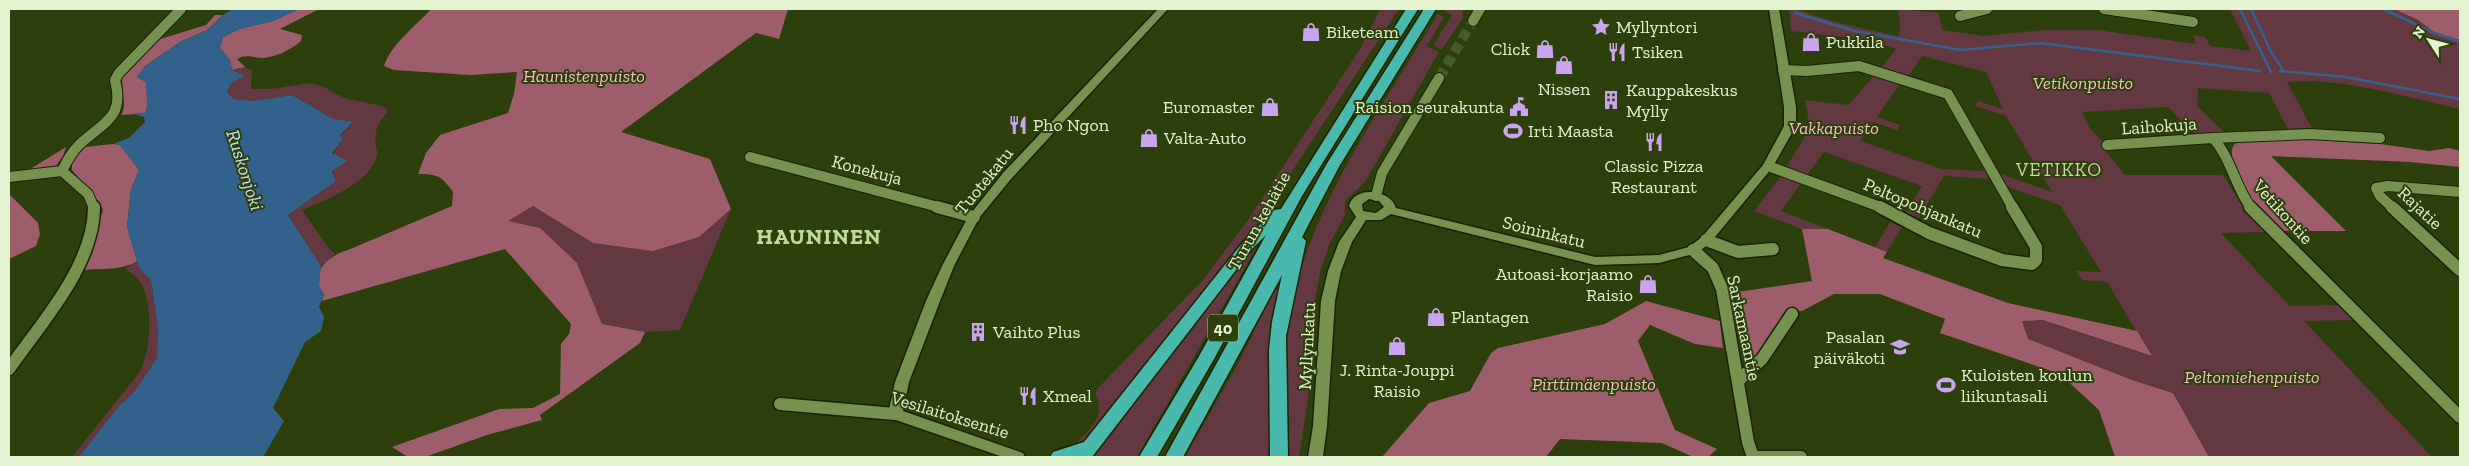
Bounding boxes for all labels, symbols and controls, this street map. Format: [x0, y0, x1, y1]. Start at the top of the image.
north arrow [2404, 15, 2454, 65]
place icon: Myllyntori [1590, 16, 1612, 38]
place label: Myllyntori [1616, 16, 1698, 38]
shop icon: Biketeam [1300, 21, 1322, 43]
place label: Biketeam [1326, 21, 1399, 43]
text: N [2409, 23, 2429, 42]
shop icon: Pukkila [1800, 31, 1822, 53]
place label: Pukkila [1826, 31, 1884, 53]
place label: Click [1491, 38, 1531, 60]
shop icon: Click [1534, 38, 1556, 60]
restaurant icon: Tsiken [1606, 41, 1628, 63]
place label: Tsiken [1632, 41, 1684, 63]
shop icon: Nissen [1553, 54, 1575, 76]
park label: Haunistenpuisto [523, 65, 645, 87]
park label: Vetikonpuisto [2033, 72, 2133, 94]
place label: Nissen [1538, 78, 1591, 100]
place label: Kauppakeskus Mylly [1626, 79, 1738, 122]
building icon: Kauppakeskus Mylly [1600, 89, 1622, 111]
place label: Euromaster [1163, 96, 1255, 118]
shop icon: Euromaster [1259, 96, 1281, 118]
place label: Raision seurakunta [1355, 96, 1504, 118]
public building icon: Raision seurakunta [1508, 96, 1530, 118]
street label: Laihokuja [2121, 112, 2198, 140]
restaurant icon: Pho Ngon [1007, 114, 1029, 136]
place label: Pho Ngon [1033, 114, 1110, 136]
park label: Vakkapuisto [1789, 117, 1879, 139]
sports icon: Irti Maasta [1502, 120, 1524, 142]
place label: Irti Maasta [1528, 120, 1614, 142]
water label: Ruskonjoki [221, 127, 269, 213]
shop icon: Valta-Auto [1138, 127, 1160, 149]
place label: Valta-Auto [1163, 127, 1246, 149]
restaurant icon: Classic Pizza Restaurant [1643, 131, 1665, 153]
street label: Tuotekatu [950, 143, 1018, 219]
street label: Konekuja [829, 150, 905, 190]
place label: Classic Pizza Restaurant [1604, 155, 1704, 198]
district label: VETIKKO [2015, 158, 2102, 181]
street label: Turun kehätie [1223, 168, 1295, 274]
street label: Peltopohjankatu [1860, 173, 1986, 243]
street label: Vetikontie [2248, 174, 2318, 249]
street label: Rajatie [2393, 182, 2447, 234]
street label: Soininkatu [1500, 211, 1588, 253]
district label: HAUNINEN [756, 223, 882, 250]
place label: Autoasi-korjaamo Raisio [1496, 263, 1633, 306]
shop icon: Autoasi-korjaamo Raisio [1637, 273, 1659, 295]
street label: Sarkamaantie [1722, 273, 1766, 383]
street label: Myllynkatu [1294, 302, 1320, 390]
shop icon: Plantagen [1425, 306, 1447, 328]
place label: Plantagen [1451, 306, 1530, 328]
road number: 40 [1208, 314, 1238, 342]
building icon: Vaihto Plus [967, 321, 989, 343]
place label: Vaihto Plus [992, 321, 1081, 343]
place label: Pasalan päiväkoti [1814, 326, 1886, 369]
shop icon: J. Rinta-Jouppi Raisio [1386, 335, 1408, 357]
school or university icon: Pasalan päiväkoti [1889, 336, 1911, 358]
place label: J. Rinta-Jouppi Raisio [1339, 359, 1455, 402]
place label: Kuloisten koulun liikuntasali [1961, 364, 2093, 407]
park label: Peltomiehenpuisto [2184, 366, 2320, 388]
park label: Pirttimäenpuisto [1532, 373, 1656, 395]
sports icon: Kuloisten koulun liikuntasali [1935, 374, 1957, 396]
restaurant icon: Xmeal [1017, 385, 1039, 407]
place label: Xmeal [1043, 385, 1092, 407]
street label: Vesilaitoksentie [887, 386, 1012, 443]

